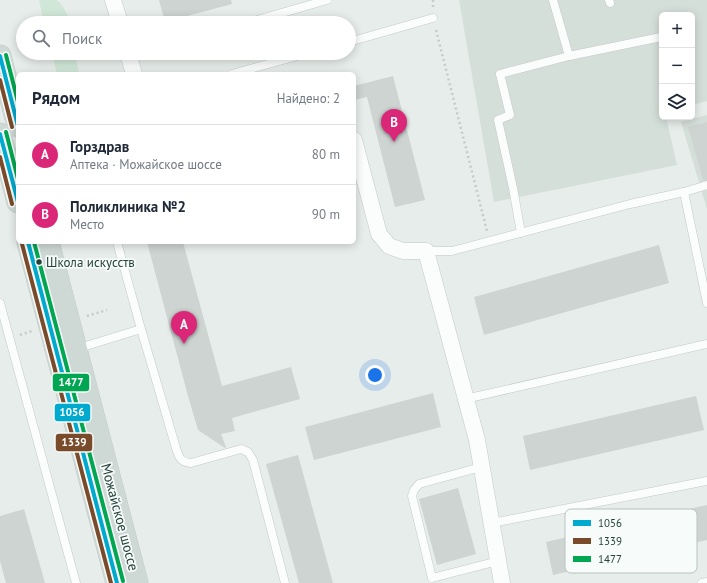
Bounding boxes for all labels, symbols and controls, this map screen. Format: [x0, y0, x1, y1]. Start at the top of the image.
map controls [659, 12, 695, 120]
button: + [659, 12, 695, 48]
search box [16, 16, 356, 60]
icon: search [30, 27, 52, 49]
text: Поиск [62, 29, 102, 48]
button: − [659, 48, 695, 84]
button: layers [659, 84, 695, 120]
text: Рядом [32, 87, 80, 109]
text: Найдено: 2 [277, 90, 340, 107]
pin: B [381, 109, 407, 142]
text: Горздрав [70, 137, 129, 156]
text: A [41, 146, 49, 163]
text: 80 m [312, 146, 340, 163]
text: Аптека · Можайское шоссе [70, 156, 222, 173]
text: Поликлиника №2 [70, 197, 186, 216]
text: B [41, 206, 49, 223]
text: 90 m [312, 206, 340, 223]
text: Место [70, 216, 104, 233]
place label: Школа искусств [46, 254, 135, 271]
marker: Школа искусств [34, 257, 44, 267]
pin: A [171, 311, 197, 344]
your location [365, 365, 385, 385]
line badge: 1477 [52, 373, 90, 392]
text: 1477 [59, 375, 83, 389]
line badge: 1056 [54, 403, 91, 422]
text: 1056 [60, 405, 84, 419]
line badge: 1339 [55, 433, 93, 452]
text: 1339 [62, 435, 86, 449]
street label: Можайское шоссе [97, 461, 143, 573]
legend [565, 509, 697, 573]
text: 1056 [598, 516, 622, 530]
text: 1339 [598, 534, 622, 548]
text: 1477 [598, 552, 622, 566]

